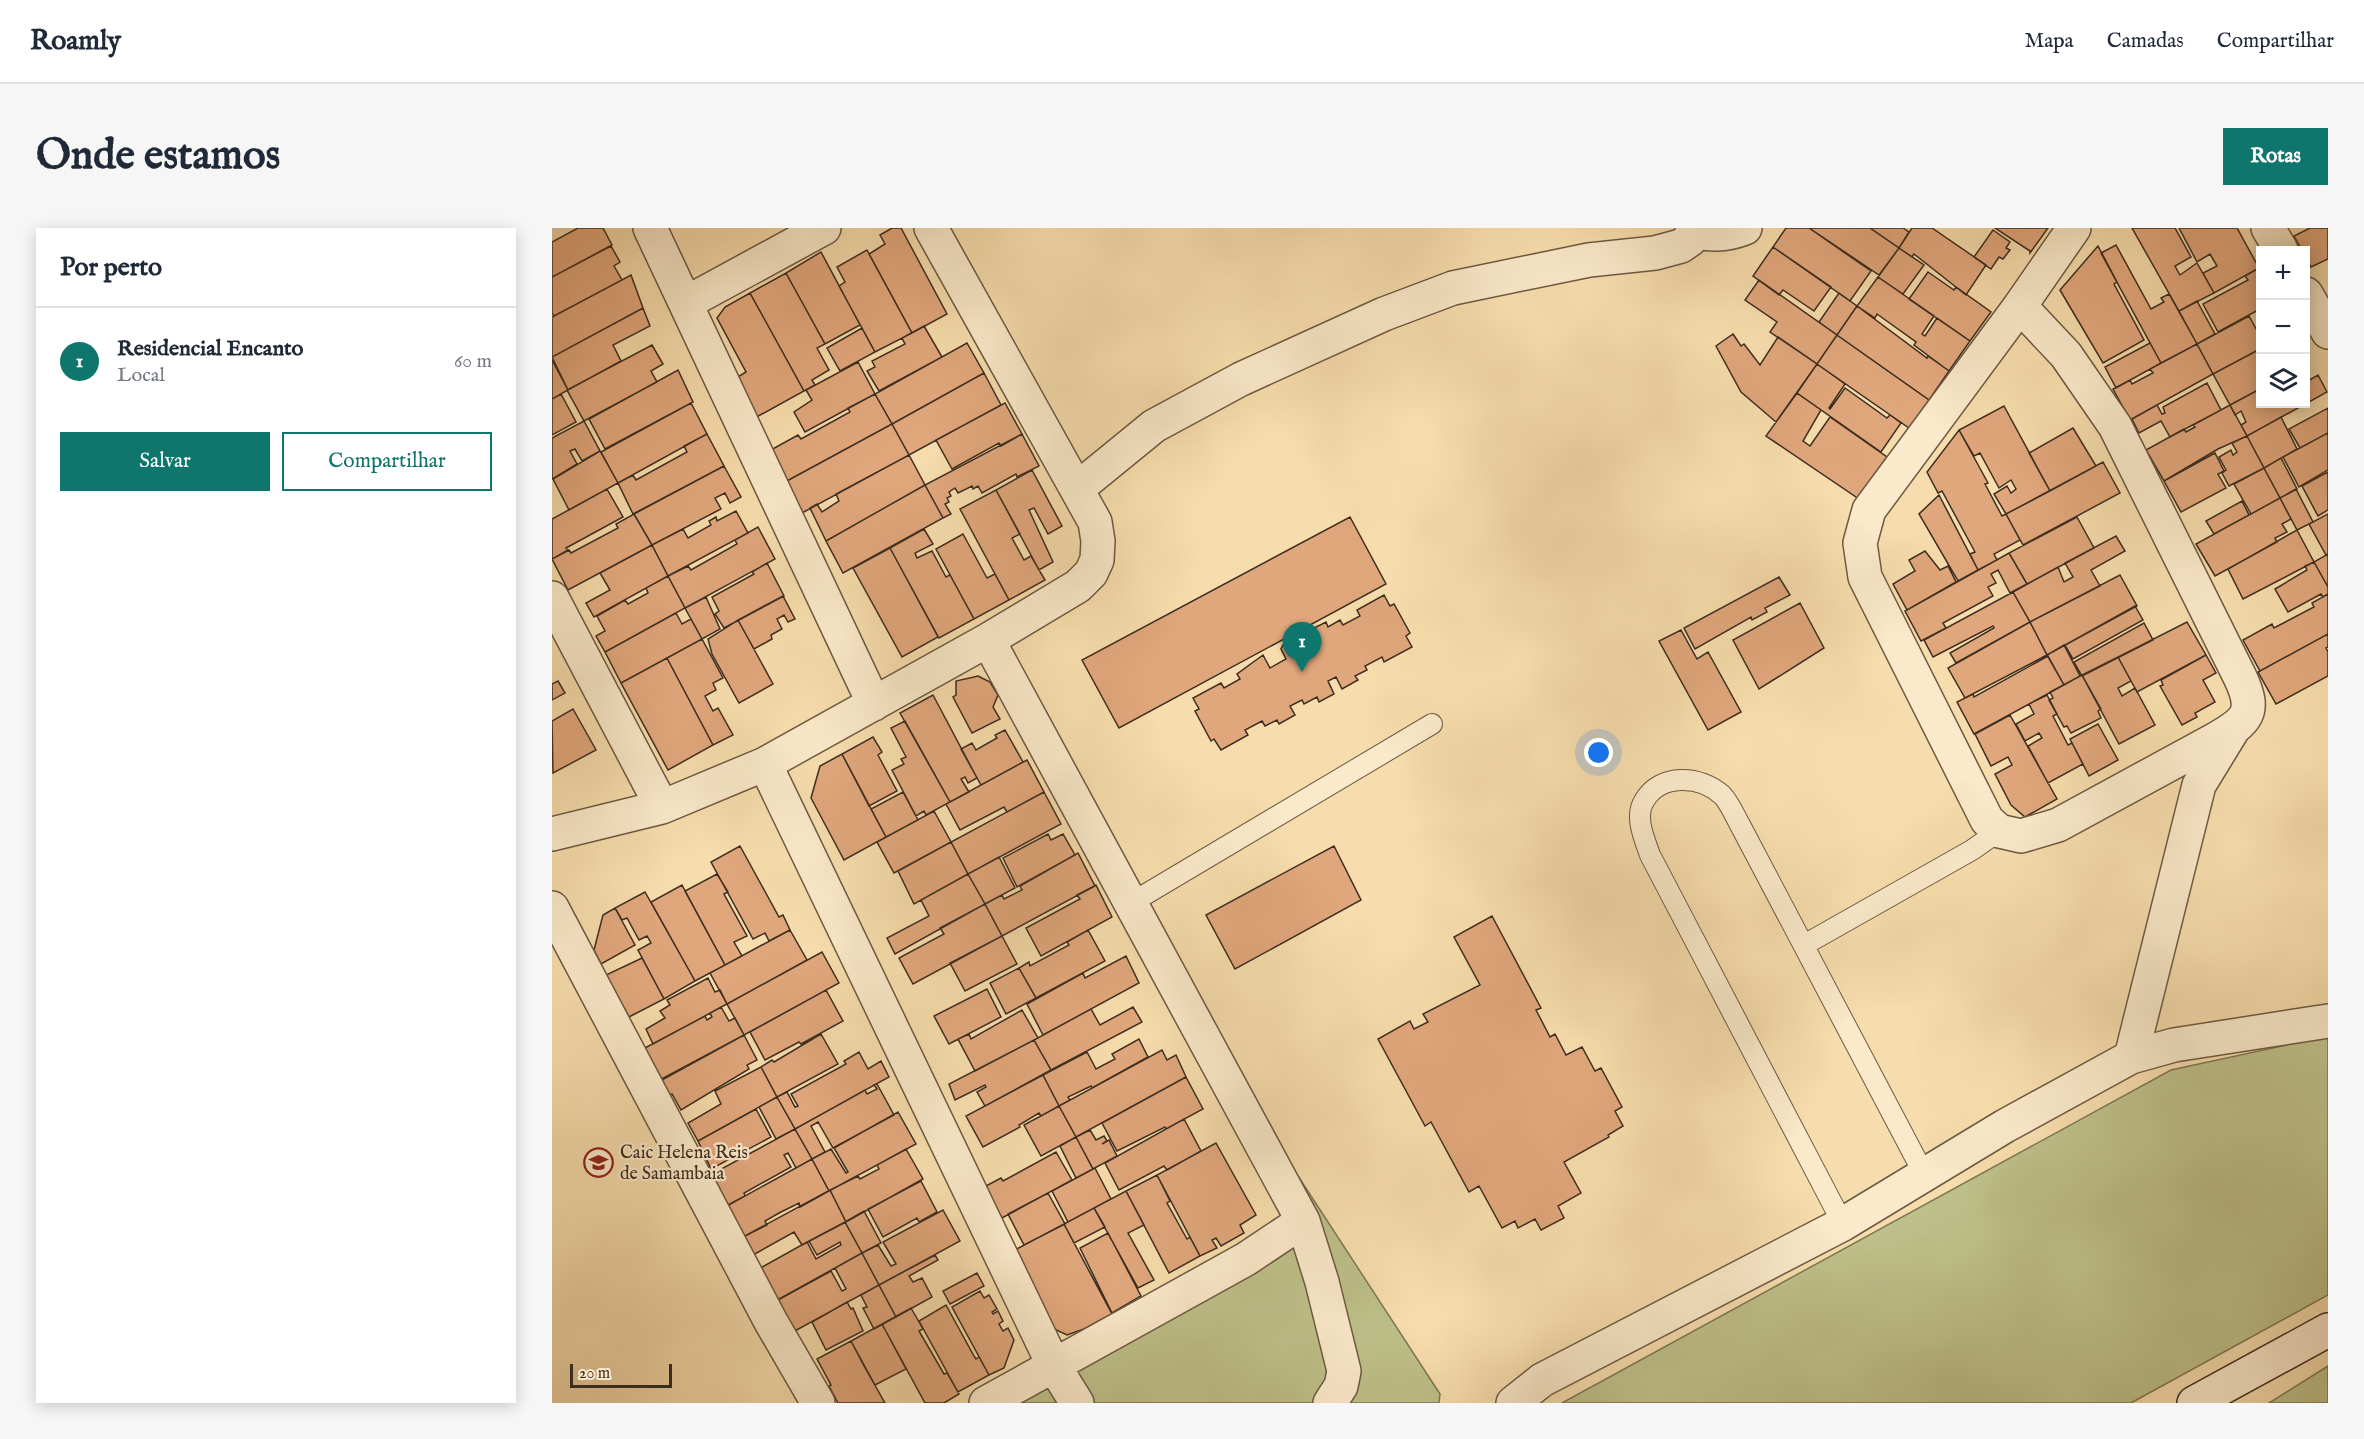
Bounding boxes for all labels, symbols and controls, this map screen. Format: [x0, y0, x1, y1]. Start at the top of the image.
text: Roamly [30, 24, 121, 59]
text: Mapa [2024, 28, 2074, 55]
text: Camadas [2107, 28, 2184, 55]
text: Compartilhar [2217, 28, 2334, 55]
button: Rotas [2223, 128, 2328, 185]
text: Onde estamos [36, 130, 280, 183]
map controls [2256, 246, 2310, 408]
button: + [2256, 246, 2310, 300]
text: Por perto [60, 251, 162, 284]
button: − [2256, 300, 2310, 354]
text: Residencial Encanto [117, 335, 303, 363]
text: 1 [76, 349, 83, 374]
text: 60 m [454, 349, 492, 374]
button: layers [2256, 354, 2310, 408]
text: Local [117, 363, 165, 388]
button: Salvar [60, 432, 270, 491]
button: Compartilhar [282, 432, 492, 491]
pin: 1 [1282, 622, 1322, 672]
your location [1584, 738, 1613, 767]
place label: Caic Helena Reis de Samambaia [620, 1142, 748, 1186]
school or university icon: Caic Helena Reis de Samambaia [583, 1147, 615, 1179]
scale bar [570, 1361, 672, 1388]
text: 20 m [579, 1364, 610, 1384]

